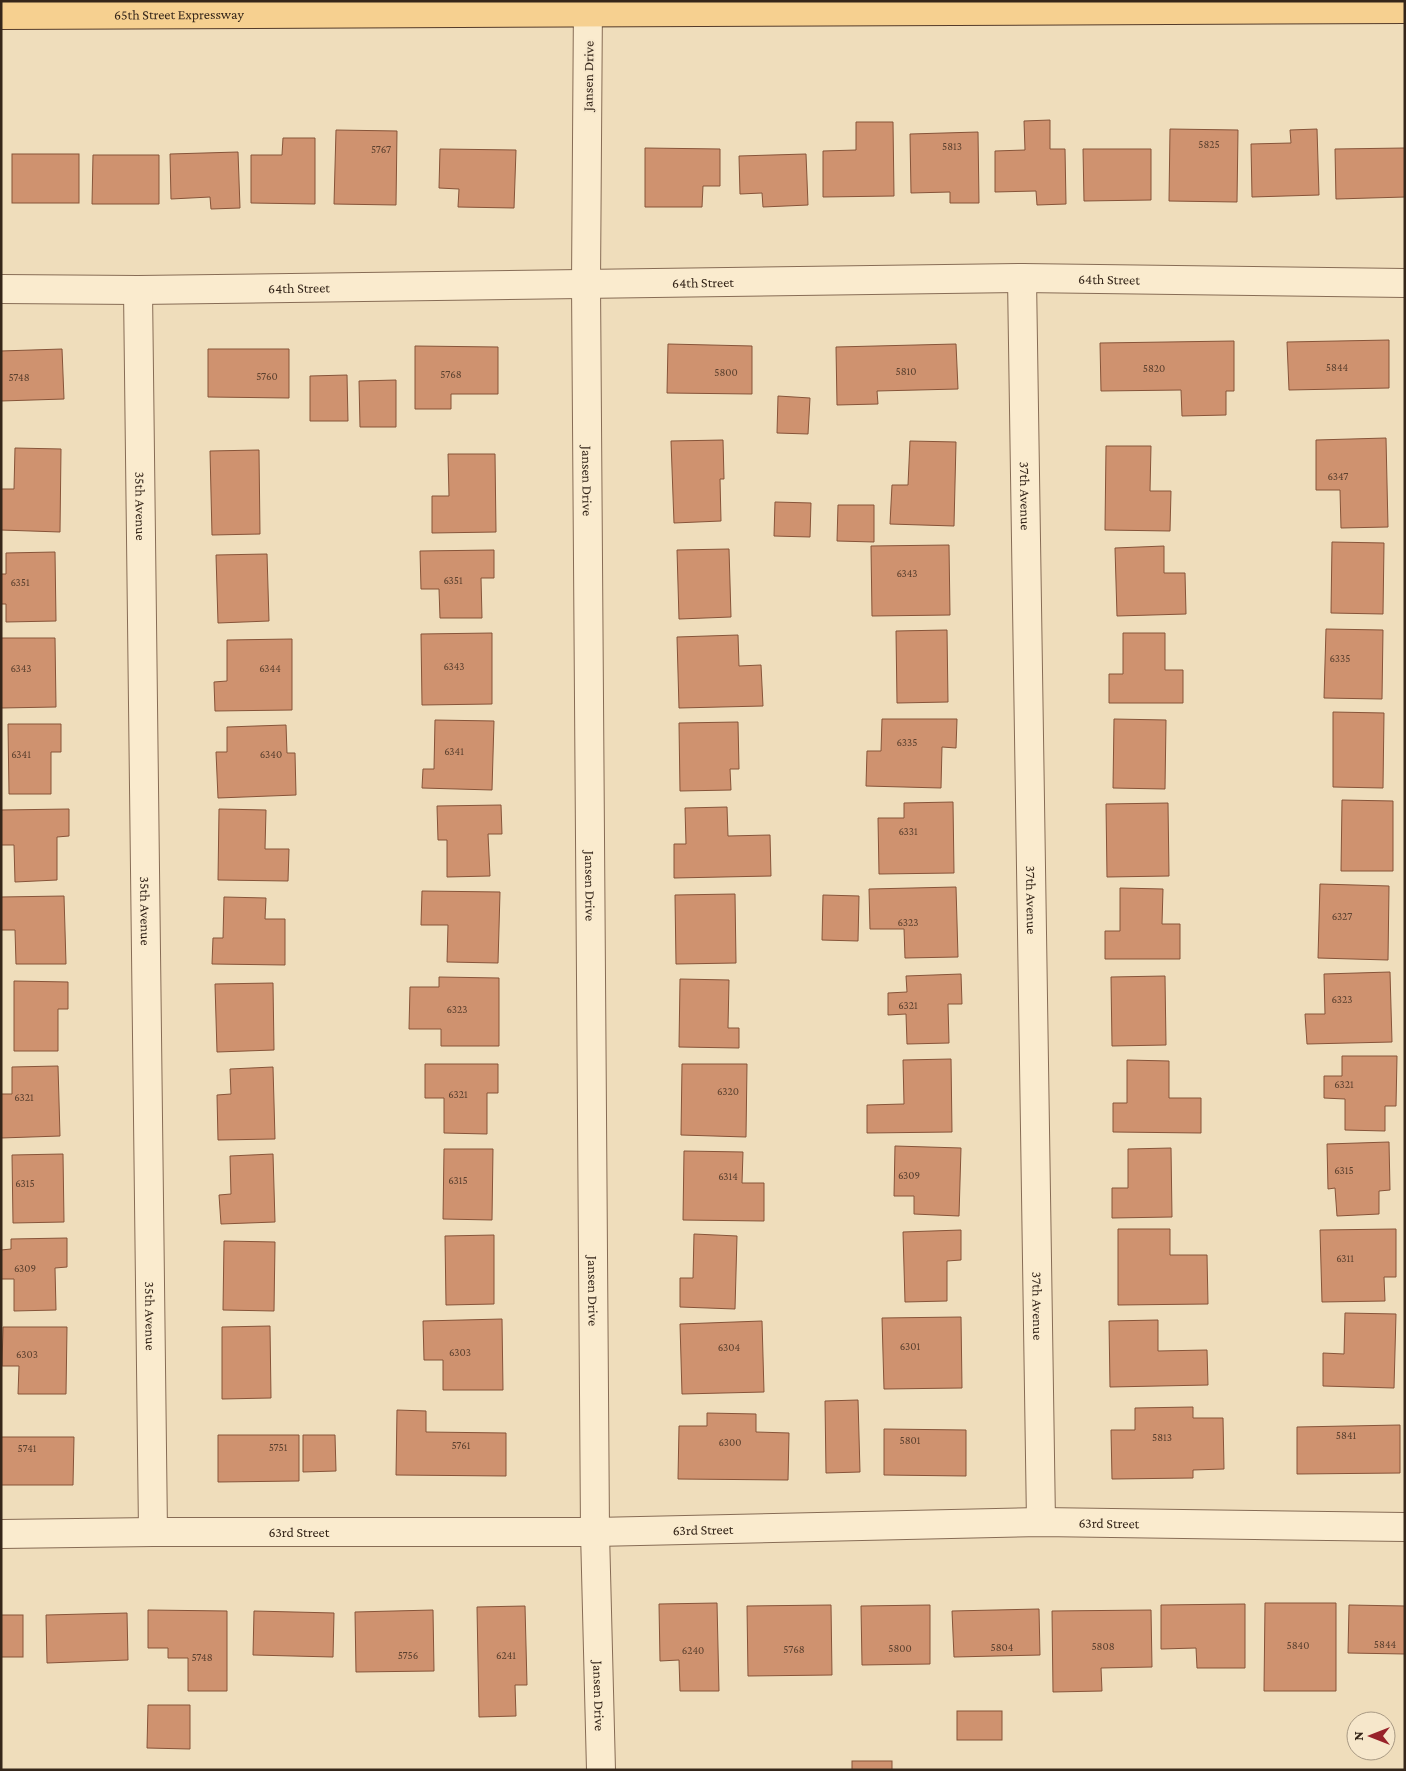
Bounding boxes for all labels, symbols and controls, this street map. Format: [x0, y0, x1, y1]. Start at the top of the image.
street label: 65th Street Expressway [114, 6, 245, 23]
street label: Jansen Drive [579, 41, 597, 113]
house number: 5825 [1198, 138, 1220, 150]
house number: 5813 [942, 140, 962, 152]
house number: 5767 [371, 143, 391, 155]
street label: 64th Street [1078, 271, 1140, 288]
street label: 64th Street [672, 274, 734, 291]
street label: 64th Street [268, 279, 330, 296]
house number: 5844 [1326, 361, 1349, 373]
house number: 5820 [1143, 362, 1165, 374]
house number: 5810 [896, 365, 916, 377]
house number: 5800 [714, 366, 738, 378]
house number: 5768 [440, 368, 462, 380]
house number: 5760 [256, 370, 278, 382]
house number: 5748 [8, 371, 30, 383]
street label: Jansen Drive [579, 444, 596, 516]
street label: 37th Avenue [1017, 461, 1034, 531]
house number: 6347 [1328, 470, 1348, 482]
street label: 35th Avenue [132, 471, 149, 541]
house number: 6343 [896, 567, 918, 579]
house number: 6351 [443, 574, 463, 586]
house number: 6351 [10, 576, 30, 588]
house number: 6335 [1330, 652, 1350, 664]
house number: 6343 [443, 660, 465, 672]
house number: 6343 [10, 662, 32, 674]
house number: 6344 [259, 662, 281, 674]
house number: 6335 [897, 736, 917, 748]
house number: 6341 [444, 745, 464, 757]
house number: 6341 [11, 748, 31, 760]
house number: 6340 [260, 748, 282, 760]
house number: 6331 [898, 825, 918, 837]
street label: Jansen Drive [582, 849, 599, 921]
street label: 37th Avenue [1023, 865, 1040, 935]
street label: 35th Avenue [137, 876, 154, 946]
house number: 6327 [1332, 910, 1352, 922]
house number: 6323 [898, 916, 918, 928]
house number: 6323 [1332, 993, 1352, 1005]
house number: 6321 [898, 999, 918, 1011]
house number: 6323 [447, 1003, 467, 1015]
house number: 6321 [1334, 1078, 1354, 1090]
house number: 6320 [717, 1085, 739, 1097]
house number: 6321 [448, 1088, 468, 1100]
house number: 6321 [14, 1091, 34, 1103]
house number: 6315 [1334, 1164, 1354, 1176]
house number: 6309 [898, 1169, 920, 1181]
house number: 6314 [718, 1170, 738, 1182]
house number: 6315 [448, 1174, 468, 1186]
house number: 6315 [15, 1177, 35, 1189]
house number: 6311 [1336, 1252, 1354, 1264]
street label: Jansen Drive [585, 1254, 602, 1326]
house number: 6309 [14, 1262, 36, 1274]
street label: 37th Avenue [1029, 1271, 1046, 1340]
street label: 35th Avenue [142, 1281, 159, 1351]
house number: 6301 [900, 1340, 920, 1352]
house number: 6304 [718, 1341, 741, 1353]
house number: 6303 [449, 1346, 471, 1358]
house number: 6303 [16, 1348, 38, 1360]
house number: 5841 [1336, 1429, 1357, 1441]
house number: 5813 [1152, 1431, 1172, 1443]
house number: 5801 [900, 1434, 921, 1446]
house number: 6300 [719, 1436, 741, 1448]
house number: 5761 [451, 1439, 471, 1451]
house number: 5751 [269, 1441, 288, 1453]
house number: 5741 [18, 1442, 37, 1454]
street label: 63rd Street [1078, 1515, 1140, 1531]
street label: 63rd Street [672, 1521, 734, 1538]
street label: 63rd Street [269, 1524, 330, 1540]
house number: 5844 [1374, 1638, 1397, 1650]
house number: 5840 [1287, 1639, 1309, 1651]
house number: 5808 [1091, 1640, 1115, 1652]
house number: 5804 [991, 1641, 1014, 1653]
house number: 5800 [888, 1642, 912, 1654]
house number: 5768 [783, 1643, 805, 1655]
house number: 6240 [682, 1644, 704, 1656]
house number: 5756 [398, 1649, 418, 1661]
house number: 6241 [496, 1649, 516, 1661]
house number: 5748 [191, 1651, 213, 1663]
street label: Jansen Drive [590, 1658, 608, 1731]
north arrow [1346, 1711, 1396, 1761]
text: N [1350, 1731, 1366, 1741]

